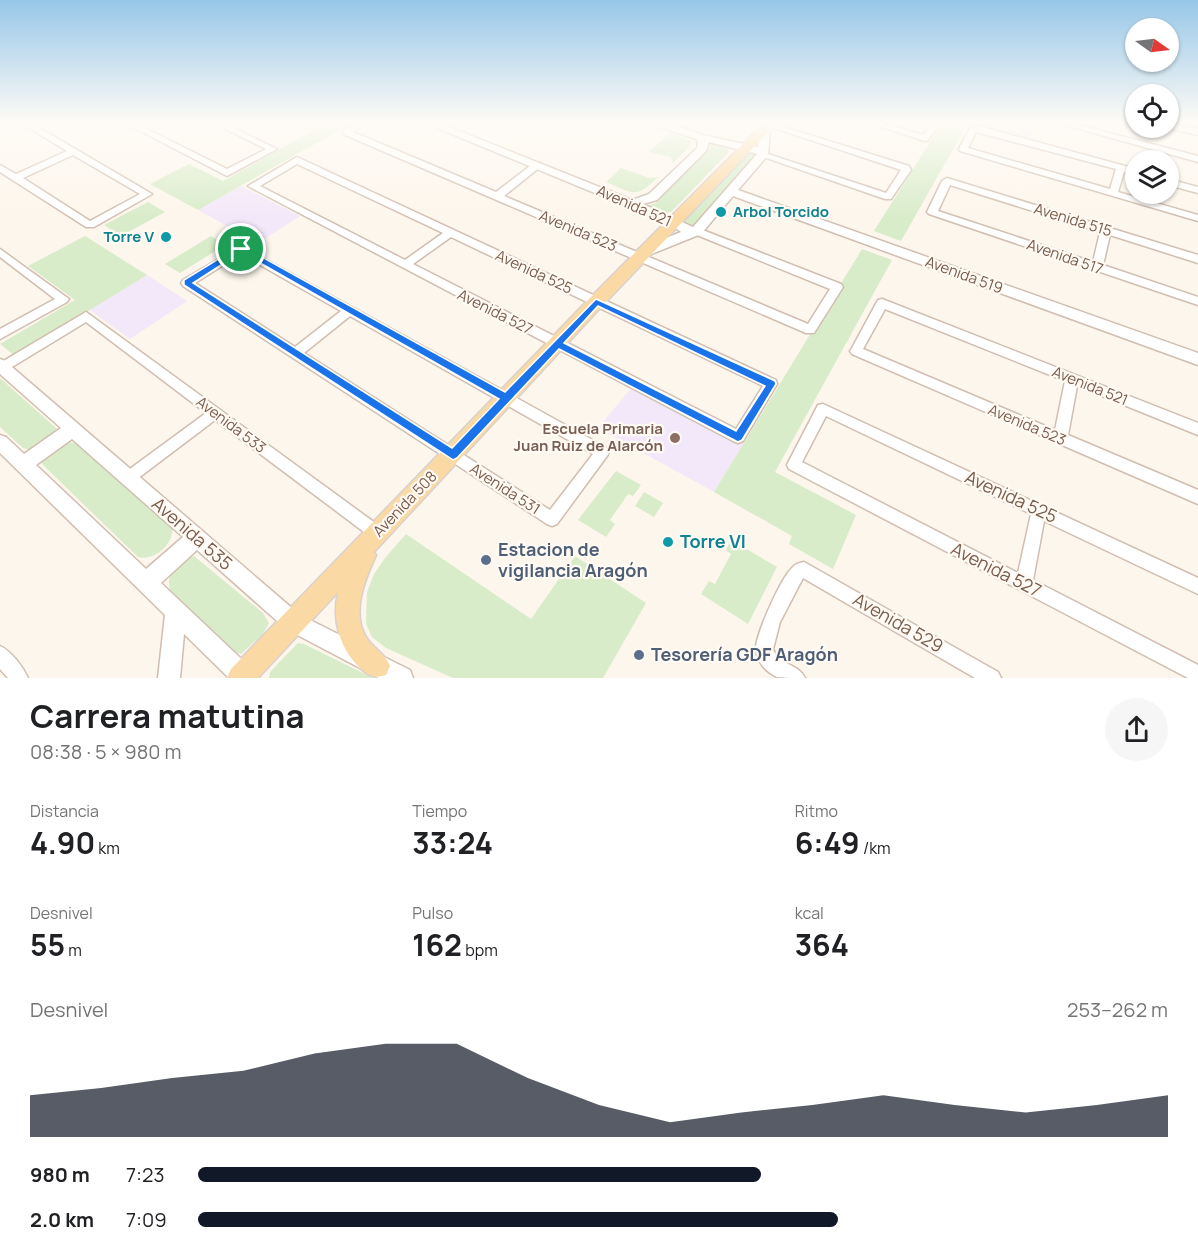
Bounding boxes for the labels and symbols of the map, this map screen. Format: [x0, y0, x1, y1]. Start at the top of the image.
north arrow [1125, 18, 1179, 72]
street label: Avenida 521 [593, 180, 675, 231]
street label: Avenida 515 [1032, 198, 1115, 241]
place label: Arbol Torcido [733, 201, 829, 222]
street label: Avenida 523 [536, 205, 620, 256]
marker: Arbol Torcido [714, 205, 728, 219]
pin [215, 223, 266, 274]
place label: Torre V [103, 226, 154, 247]
marker: Torre V [159, 230, 173, 244]
street label: Avenida 517 [1024, 234, 1106, 279]
street label: Avenida 525 [492, 245, 576, 299]
street label: Avenida 519 [922, 251, 1006, 298]
street label: Avenida 527 [454, 284, 536, 339]
street label: Avenida 521 [1049, 361, 1131, 410]
street label: Avenida 533 [192, 391, 271, 458]
street label: Avenida 523 [985, 399, 1069, 450]
place label: Escuela Primaria Juan Ruiz de Alarcón [514, 418, 663, 456]
marker: Escuela Primaria Juan Ruiz de Alarcón [668, 431, 682, 445]
street label: Avenida 531 [466, 458, 545, 519]
street label: Avenida 525 [961, 464, 1062, 528]
street label: Avenida 508 [368, 466, 441, 541]
street label: Avenida 535 [147, 492, 238, 575]
place label: Torre VI [680, 529, 746, 553]
marker: Torre VI [661, 535, 675, 549]
street label: Avenida 527 [947, 536, 1046, 602]
place label: Estacion de vigilancia Aragón [498, 537, 648, 582]
marker: Estacion de vigilancia Aragón [479, 553, 493, 567]
street label: Avenida 529 [849, 587, 948, 658]
place label: Tesorería GDF Aragón [651, 642, 838, 666]
marker: Tesorería GDF Aragón [632, 648, 646, 662]

